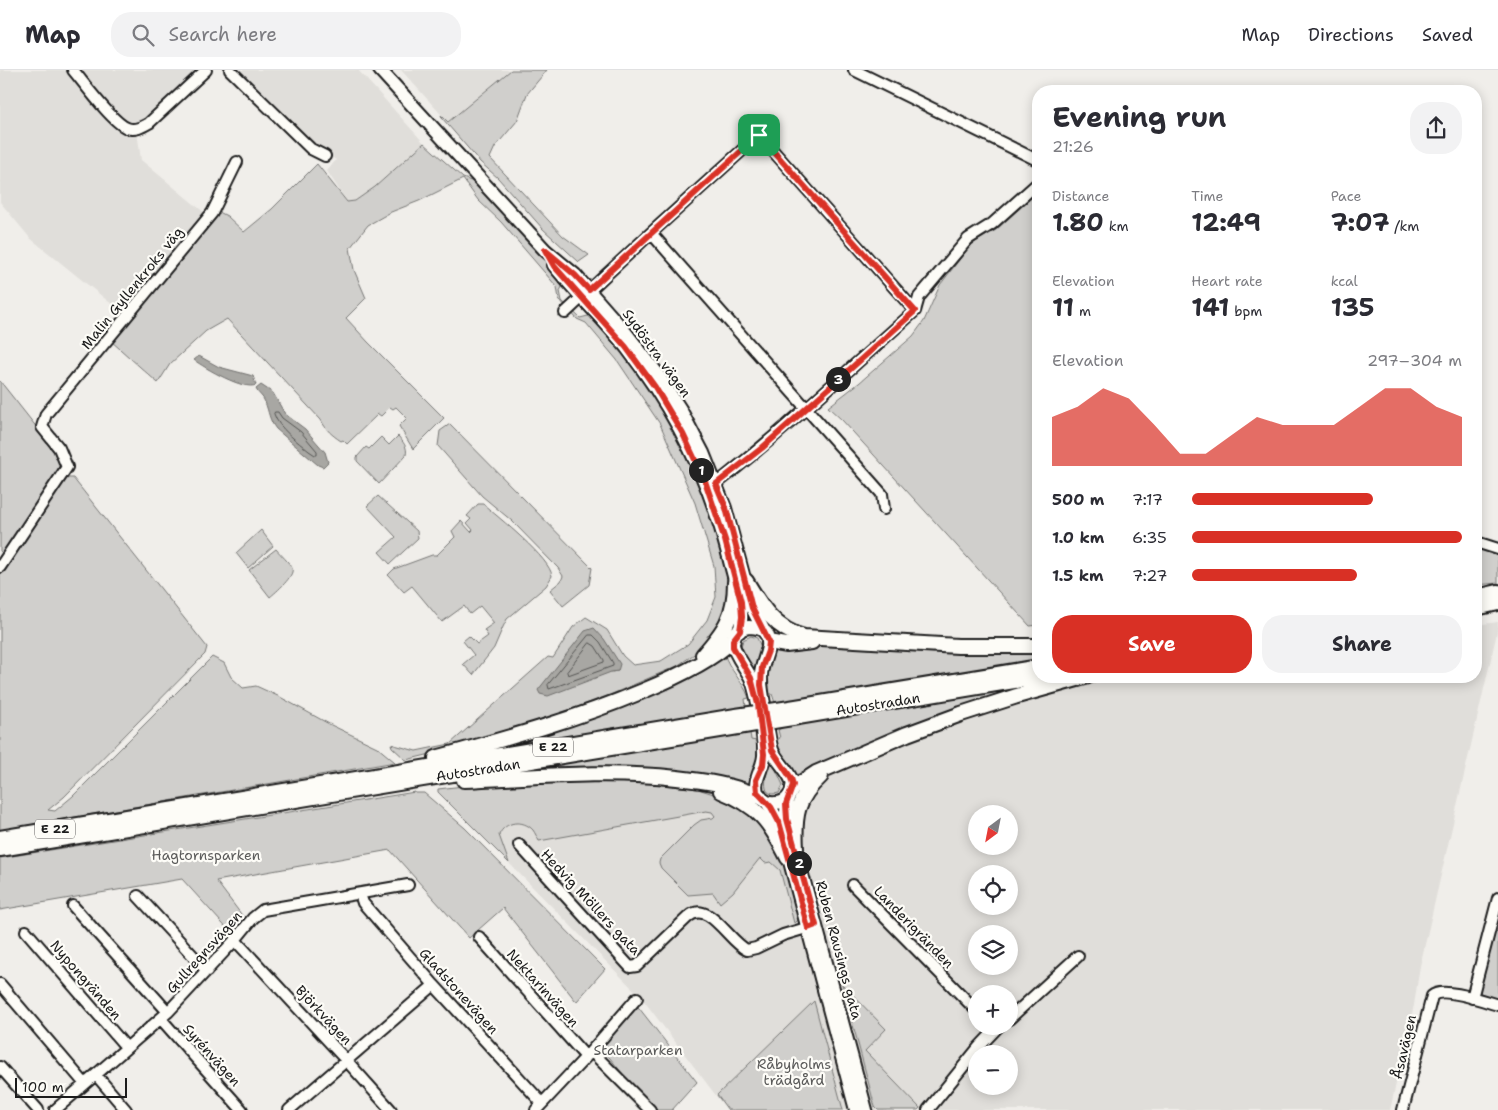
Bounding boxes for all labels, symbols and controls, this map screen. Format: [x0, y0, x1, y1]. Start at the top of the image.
search box [111, 12, 461, 57]
text: Map [25, 19, 81, 51]
icon: search [129, 21, 157, 49]
text: Search here [169, 22, 277, 47]
text: Map [1242, 23, 1280, 47]
text: Directions [1308, 23, 1394, 47]
text: Saved [1422, 23, 1473, 47]
text: Evening run [1052, 98, 1227, 136]
button: share [1410, 102, 1462, 154]
pin [738, 114, 780, 156]
icon: arrive [745, 121, 773, 149]
text: 21:26 [1052, 136, 1094, 157]
text: Distance [1052, 187, 1109, 205]
text: Time [1191, 187, 1223, 205]
text: Pace [1331, 187, 1361, 205]
text: 1.80 [1052, 205, 1104, 239]
text: 12:49 [1191, 205, 1261, 239]
text: 7:07 [1331, 205, 1390, 239]
text: km [1104, 217, 1128, 235]
text: /km [1390, 217, 1419, 235]
street label: Malin Gyllenkroks väg [77, 223, 187, 353]
text: Elevation [1052, 272, 1115, 290]
text: Heart rate [1191, 272, 1263, 290]
text: kcal [1331, 272, 1358, 290]
text: 11 [1052, 290, 1074, 324]
text: 141 [1191, 290, 1229, 324]
text: 135 [1331, 290, 1374, 324]
text: m [1074, 302, 1091, 320]
text: bpm [1229, 302, 1262, 320]
street label: Sydöstra vägen [619, 305, 695, 401]
text: Elevation [1052, 350, 1124, 371]
text: 297–304 m [1367, 350, 1462, 371]
pin: 3 [826, 366, 850, 392]
text: 3 [834, 370, 843, 388]
pin: 1 [688, 458, 714, 482]
text: 1 [698, 461, 705, 479]
text: 500 m [1052, 489, 1104, 510]
text: 7:17 [1132, 489, 1163, 510]
text: 1.0 km [1052, 527, 1104, 548]
text: 6:35 [1132, 527, 1167, 548]
text: 1.5 km [1052, 565, 1104, 586]
text: 7:27 [1132, 565, 1167, 586]
button: Save [1052, 615, 1252, 673]
button: Share [1262, 615, 1462, 673]
street label: Autostradan [835, 688, 922, 720]
road number: E 22 [533, 738, 573, 756]
street label: Autostradan [435, 754, 522, 786]
north arrow [968, 805, 1018, 855]
map controls [968, 805, 1018, 1095]
road number: E 22 [35, 820, 75, 839]
street label: Hedvig Möllers gata [537, 845, 645, 959]
park label: Hagtornsparken [152, 846, 261, 864]
pin: 2 [786, 850, 812, 876]
text: 2 [795, 854, 804, 872]
button: locate [968, 865, 1018, 915]
street label: Ruben Rausings gata [812, 879, 866, 1022]
street label: Landerigränden [870, 882, 958, 972]
street label: Gullregnsvägen [162, 907, 246, 997]
button: layers [968, 925, 1018, 975]
street label: Nypongränden [46, 936, 126, 1024]
street label: Gladstonevägen [416, 944, 503, 1038]
street label: Nektarinvägen [503, 945, 583, 1031]
street label: Björkvägen [292, 981, 356, 1049]
button: + [968, 985, 1018, 1035]
street label: Åsavägen [1388, 1013, 1420, 1081]
street label: Syrénvägen [179, 1020, 245, 1090]
park label: Statarparken [594, 1041, 683, 1059]
button: − [968, 1045, 1018, 1095]
park label: Råbyholms trädgård [757, 1055, 831, 1089]
scale bar [15, 1075, 128, 1098]
text: 100 m [22, 1078, 64, 1096]

